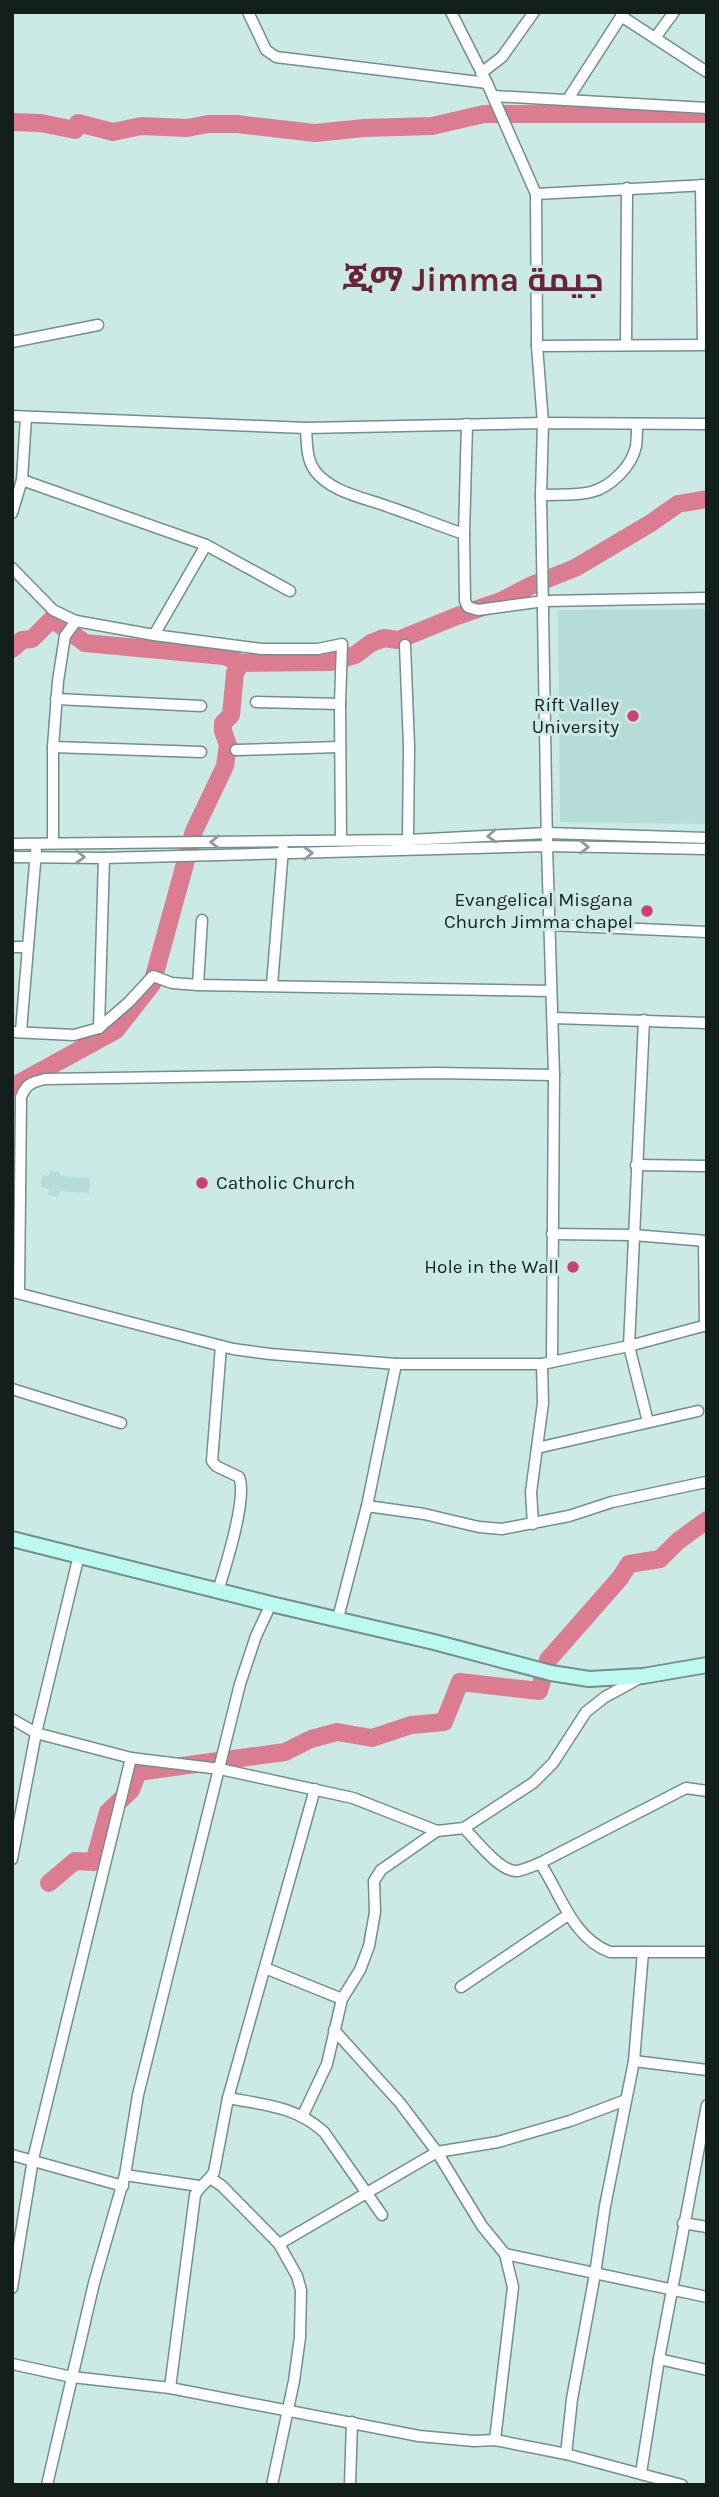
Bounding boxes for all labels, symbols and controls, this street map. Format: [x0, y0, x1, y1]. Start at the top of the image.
district label: ጂማ Jimma جيمة [342, 261, 604, 299]
place label: Rift Valley University [532, 694, 619, 738]
marker: Rift Valley University [625, 708, 641, 724]
one-way arrow [486, 828, 497, 843]
one-way arrow [210, 834, 220, 850]
one-way arrow [580, 839, 590, 855]
one-way arrow [303, 845, 314, 860]
one-way arrow [75, 850, 86, 865]
place label: Evangelical Misgana Church Jimma chapel [444, 889, 633, 933]
marker: Evangelical Misgana Church Jimma chapel [639, 903, 655, 919]
place label: Catholic Church [216, 1172, 355, 1194]
marker: Catholic Church [194, 1175, 210, 1191]
place label: Hole in the Wall [424, 1256, 559, 1278]
marker: Hole in the Wall [565, 1259, 581, 1275]

